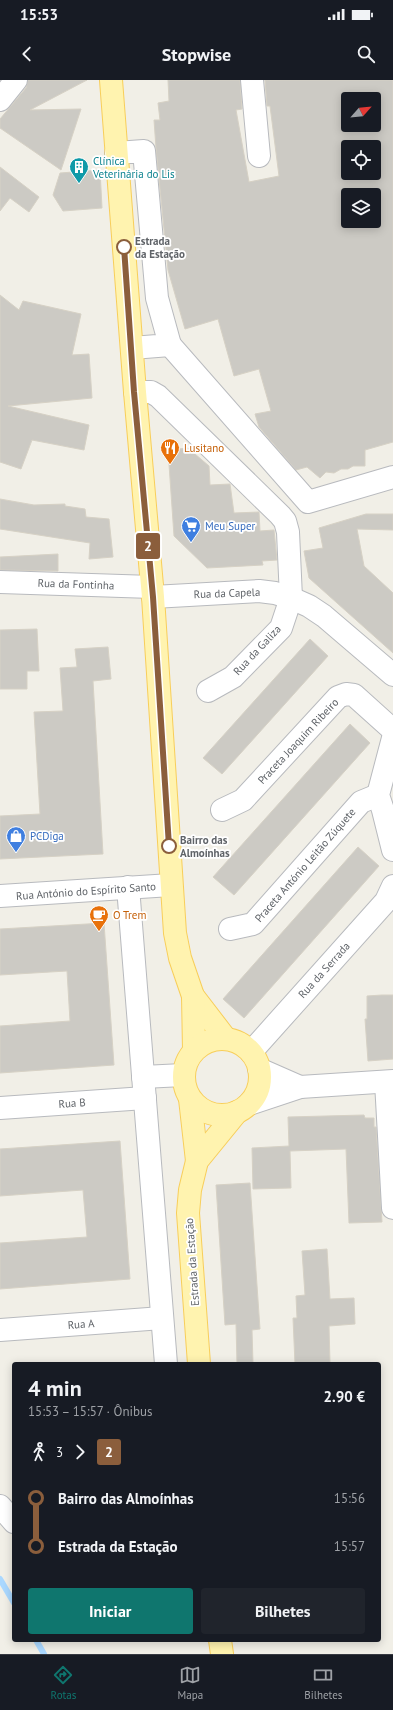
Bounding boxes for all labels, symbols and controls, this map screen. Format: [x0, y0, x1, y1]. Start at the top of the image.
text: 15:53 [20, 5, 58, 24]
icon: back [16, 43, 38, 65]
text: Stopwise [162, 43, 231, 66]
icon: search [355, 43, 377, 65]
north arrow [341, 92, 381, 132]
map controls [341, 92, 381, 228]
button: locate [341, 140, 381, 180]
place label: Clínica Veterinária do Lis [92, 154, 175, 181]
building icon: Clínica Veterinária do Lis [68, 156, 90, 184]
button: layers [341, 188, 381, 228]
place label: Estrada da Estação [135, 234, 185, 261]
marker: Estrada da Estação [116, 239, 132, 255]
restaurant icon: Lusitano [159, 437, 181, 465]
place label: Lusitano [184, 441, 224, 455]
supermarket icon: Meu Super [180, 515, 202, 543]
place label: Meu Super [205, 519, 255, 533]
line badge: 2 [135, 533, 161, 559]
text: 2 [144, 537, 152, 555]
street label: Rua da Fontinha [37, 576, 115, 592]
street label: Rua da Capela [193, 585, 261, 601]
street label: Rua da Galiza [230, 622, 284, 678]
street label: Praceta Joaquim Ribeiro [255, 695, 341, 787]
street label: Praceta António Leitão Zúquete [252, 805, 359, 925]
shop icon: PCDiga [5, 825, 27, 853]
place label: PCDiga [30, 829, 64, 843]
place label: Bairro das Almoínhas [180, 833, 230, 860]
marker: Bairro das Almoínhas [161, 838, 177, 854]
street label: Rua António do Espírito Santo [16, 879, 157, 903]
cafe icon: O Trem [88, 904, 110, 932]
place label: O Trem [113, 908, 146, 922]
street label: Rua da Serrada [295, 939, 353, 1001]
street label: Rua B [58, 1095, 86, 1111]
street label: Estrada da Estação [182, 1217, 202, 1306]
street label: Rua A [67, 1316, 95, 1332]
text: 4 min [28, 1374, 82, 1402]
text: 2.90 € [323, 1387, 365, 1406]
text: 15:53 – 15:57 · Ônibus [28, 1403, 153, 1420]
icon: walk [28, 1441, 50, 1463]
icon: forward [69, 1441, 91, 1463]
text: 2 [105, 1443, 113, 1461]
text: 3 [56, 1444, 63, 1461]
text: Bairro das Almoínhas [58, 1489, 194, 1508]
text: 15:56 [334, 1490, 365, 1507]
text: Estrada da Estação [58, 1537, 178, 1556]
text: 15:57 [334, 1538, 365, 1555]
button: Iniciar [28, 1588, 193, 1634]
button: Bilhetes [201, 1588, 365, 1634]
tab: Rotas [51, 1664, 76, 1702]
tab: Mapa [178, 1664, 203, 1702]
tab: Bilhetes [304, 1664, 342, 1702]

